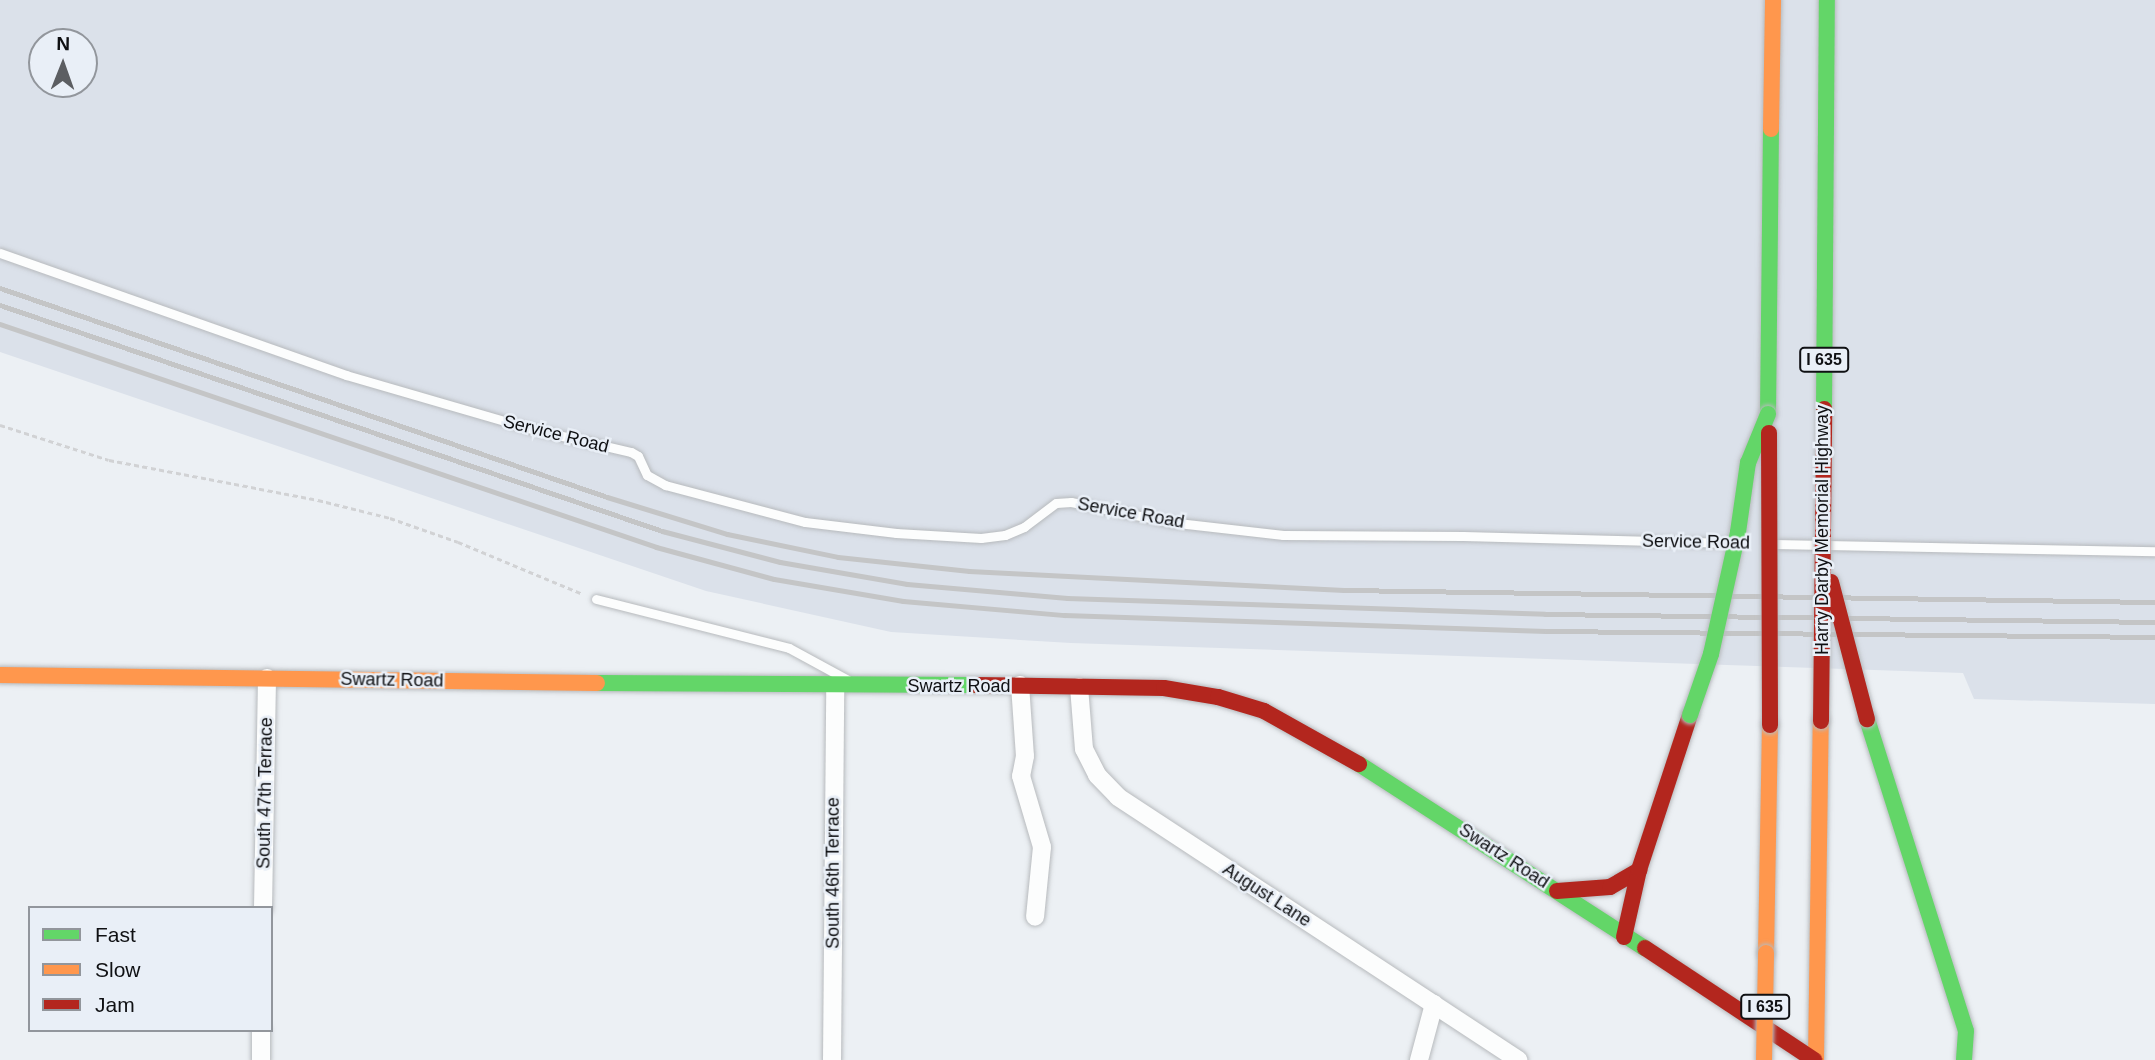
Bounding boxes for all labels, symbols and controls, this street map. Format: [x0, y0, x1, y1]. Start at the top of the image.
north arrow [28, 28, 98, 98]
text: N [56, 33, 70, 54]
road number: I 635 [1798, 348, 1850, 372]
street label: Harry Darby Memorial Highway [1811, 405, 1833, 655]
street label: Service Road [501, 410, 611, 458]
street label: Service Road [1076, 493, 1186, 533]
street label: Service Road [1642, 530, 1750, 554]
street label: Swartz Road [340, 668, 444, 692]
street label: Swartz Road [907, 675, 1011, 697]
street label: South 47th Terrace [253, 717, 277, 869]
street label: South 46th Terrace [822, 797, 844, 949]
street label: Swartz Road [1455, 819, 1553, 893]
street label: August Lane [1219, 858, 1315, 932]
legend [28, 906, 273, 1032]
text: Fast [95, 923, 136, 946]
text: Slow [95, 958, 141, 981]
text: Jam [95, 993, 135, 1016]
road number: I 635 [1739, 995, 1791, 1020]

